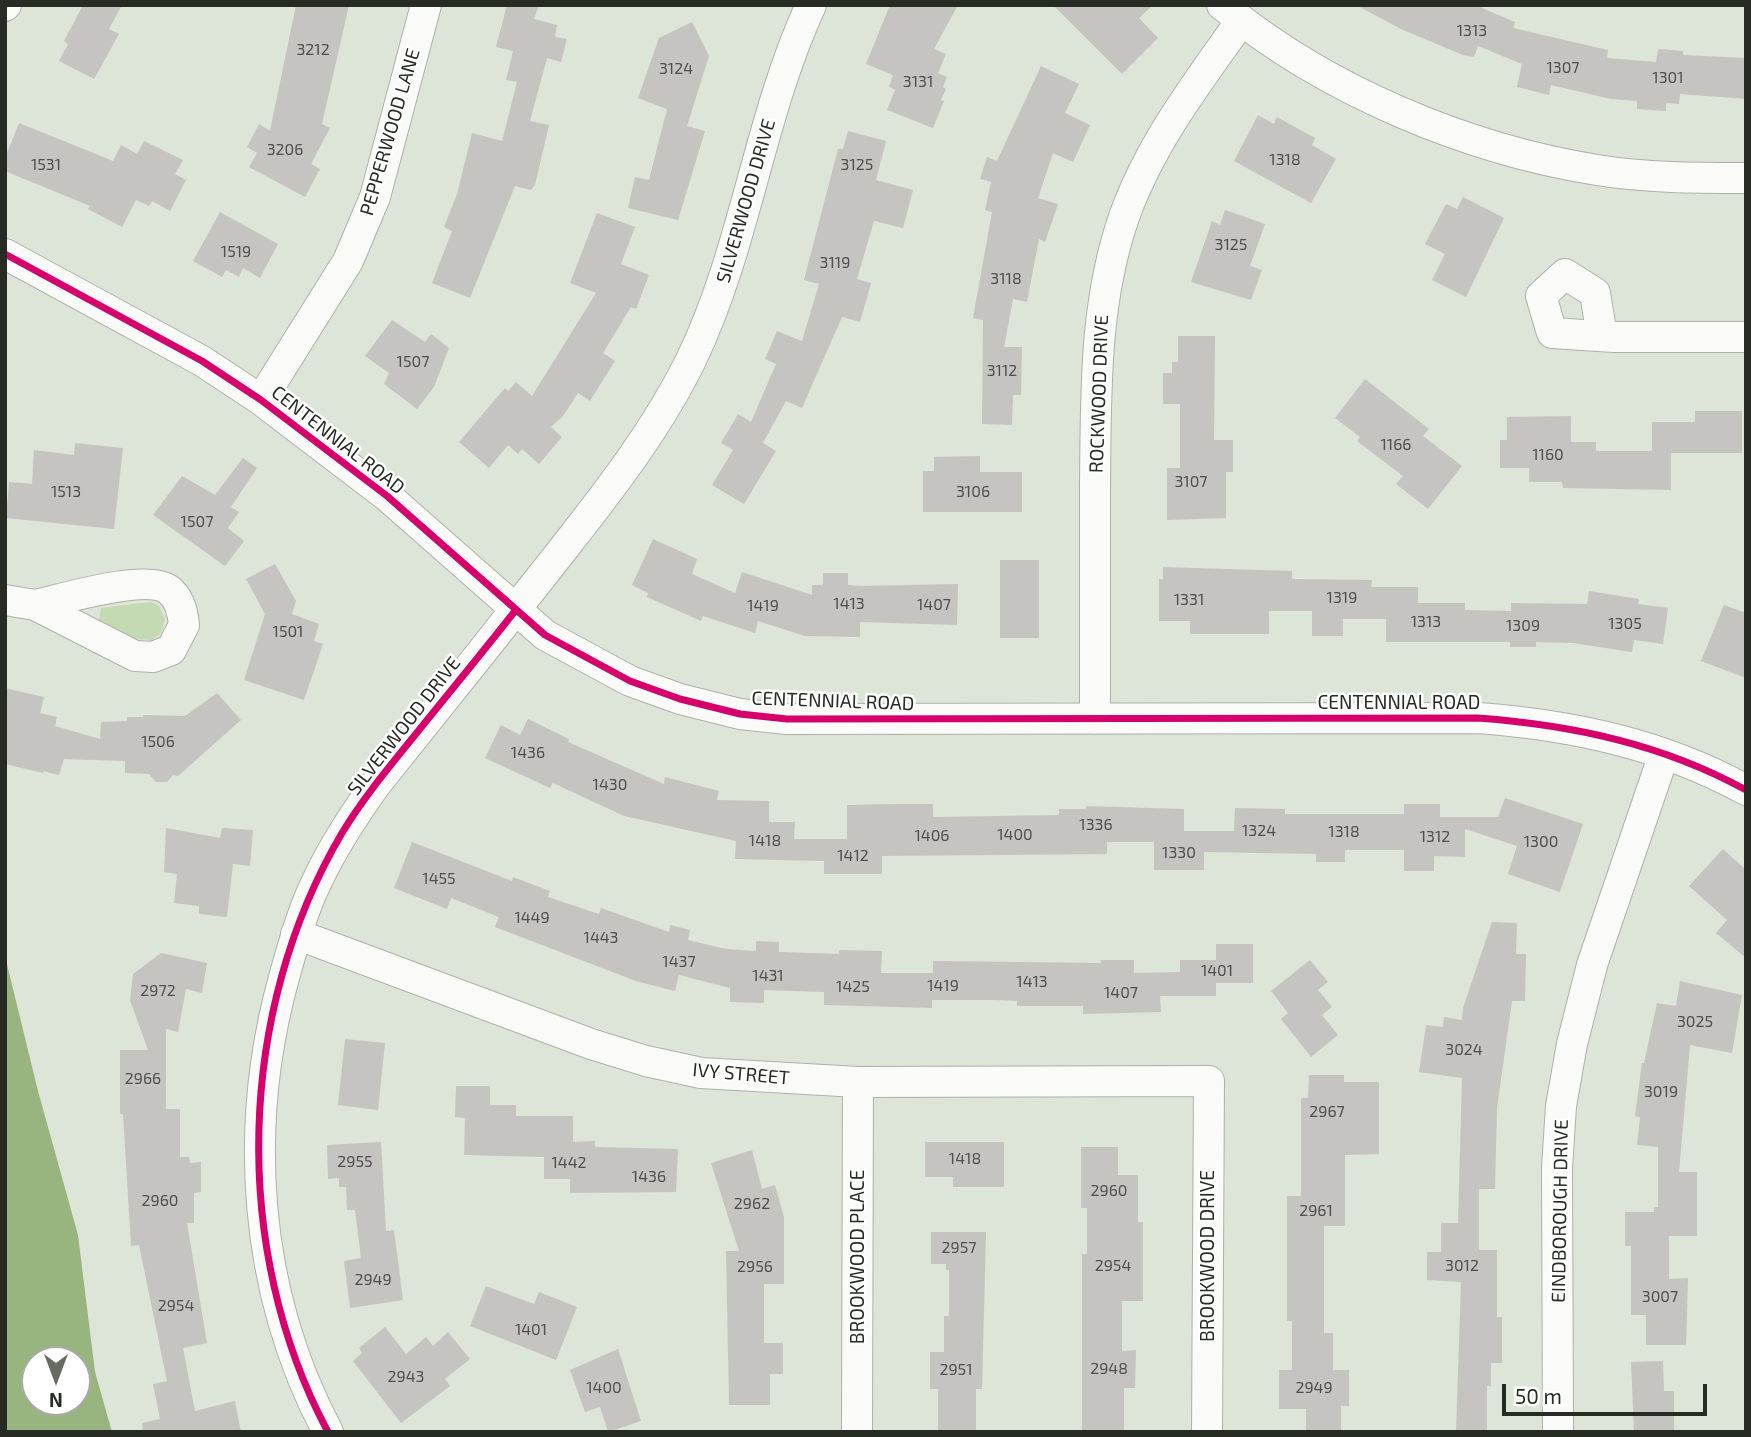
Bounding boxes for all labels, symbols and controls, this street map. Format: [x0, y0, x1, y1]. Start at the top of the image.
house number: 1313 [1457, 21, 1487, 41]
house number: 3212 [296, 40, 330, 60]
street label: PEPPERWOOD LANE [355, 46, 425, 218]
house number: 1307 [1546, 58, 1580, 78]
house number: 3124 [659, 59, 693, 79]
house number: 1301 [1652, 68, 1684, 88]
house number: 3131 [903, 72, 933, 92]
street label: SILVERWOOD DRIVE [712, 116, 780, 286]
house number: 3206 [267, 140, 303, 160]
house number: 1318 [1269, 150, 1301, 170]
house number: 1531 [31, 155, 61, 175]
house number: 3125 [841, 155, 873, 175]
house number: 3125 [1215, 235, 1247, 255]
house number: 1519 [221, 242, 251, 262]
house number: 3119 [820, 253, 850, 273]
house number: 3118 [990, 269, 1022, 289]
street label: ROCKWOOD DRIVE [1085, 315, 1113, 473]
house number: 1507 [397, 352, 429, 372]
house number: 3112 [987, 361, 1017, 381]
street label: CENTENNIAL ROAD [267, 381, 409, 499]
house number: 1166 [1380, 435, 1412, 455]
house number: 1160 [1532, 445, 1564, 465]
house number: 3107 [1174, 472, 1208, 492]
house number: 1513 [51, 482, 81, 502]
house number: 3106 [956, 482, 990, 502]
house number: 1507 [181, 512, 213, 532]
house number: 1319 [1327, 588, 1357, 608]
house number: 1331 [1174, 590, 1204, 610]
house number: 1413 [833, 594, 865, 614]
house number: 1407 [917, 595, 951, 615]
house number: 1419 [747, 596, 779, 616]
house number: 1313 [1411, 612, 1441, 632]
house number: 1305 [1608, 614, 1642, 634]
house number: 1309 [1506, 616, 1540, 636]
house number: 1501 [273, 622, 303, 642]
street label: SILVERWOOD DRIVE [343, 652, 465, 800]
street label: CENTENNIAL ROAD [751, 687, 915, 715]
street label: CENTENNIAL ROAD [1318, 692, 1480, 714]
house number: 1506 [141, 732, 175, 752]
house number: 1436 [511, 743, 545, 763]
house number: 1430 [593, 775, 627, 795]
house number: 1336 [1079, 815, 1113, 835]
house number: 1324 [1242, 821, 1276, 841]
house number: 1318 [1328, 822, 1360, 842]
house number: 1400 [997, 825, 1033, 845]
house number: 1406 [914, 826, 950, 846]
house number: 1312 [1420, 827, 1450, 847]
house number: 1418 [749, 831, 781, 851]
house number: 1300 [1524, 832, 1558, 852]
house number: 1330 [1162, 843, 1196, 863]
house number: 1412 [837, 846, 869, 866]
house number: 1455 [422, 869, 456, 889]
house number: 1449 [514, 908, 550, 928]
house number: 1443 [584, 928, 618, 948]
house number: 1437 [662, 952, 696, 972]
house number: 1401 [1201, 961, 1233, 981]
house number: 1431 [752, 966, 784, 986]
house number: 1413 [1016, 972, 1048, 992]
house number: 1419 [927, 976, 959, 996]
house number: 1425 [836, 977, 870, 997]
house number: 2972 [140, 981, 176, 1001]
house number: 1407 [1104, 983, 1138, 1003]
house number: 3025 [1677, 1012, 1713, 1032]
house number: 3024 [1445, 1040, 1483, 1060]
street label: IVY STREET [692, 1058, 790, 1090]
house number: 2966 [125, 1069, 161, 1089]
house number: 3019 [1644, 1082, 1678, 1102]
house number: 2967 [1309, 1102, 1345, 1122]
street label: EINDBOROUGH DRIVE [1547, 1119, 1573, 1303]
house number: 1418 [949, 1149, 981, 1169]
house number: 2955 [337, 1152, 373, 1172]
house number: 1442 [551, 1153, 587, 1173]
house number: 1436 [632, 1167, 666, 1187]
street label: BROOKWOOD PLACE [847, 1170, 869, 1344]
street label: BROOKWOOD DRIVE [1197, 1170, 1219, 1342]
house number: 2960 [1091, 1181, 1127, 1201]
house number: 2960 [142, 1191, 178, 1211]
house number: 2962 [734, 1194, 770, 1214]
house number: 2961 [1299, 1201, 1333, 1221]
house number: 2957 [942, 1238, 976, 1258]
house number: 2954 [1095, 1256, 1131, 1276]
house number: 3012 [1445, 1256, 1479, 1276]
house number: 2956 [737, 1257, 773, 1277]
house number: 2949 [354, 1270, 392, 1290]
house number: 3007 [1642, 1287, 1678, 1307]
house number: 2954 [158, 1296, 194, 1316]
house number: 1401 [515, 1320, 547, 1340]
north arrow [21, 1346, 91, 1416]
house number: 2948 [1090, 1359, 1128, 1379]
house number: 2951 [939, 1360, 973, 1380]
house number: 2943 [388, 1367, 424, 1387]
scale bar [1506, 1370, 1711, 1414]
house number: 1400 [586, 1378, 622, 1398]
house number: 2949 [1295, 1378, 1333, 1398]
text: 50 m [1515, 1383, 1562, 1408]
text: N [49, 1389, 63, 1412]

